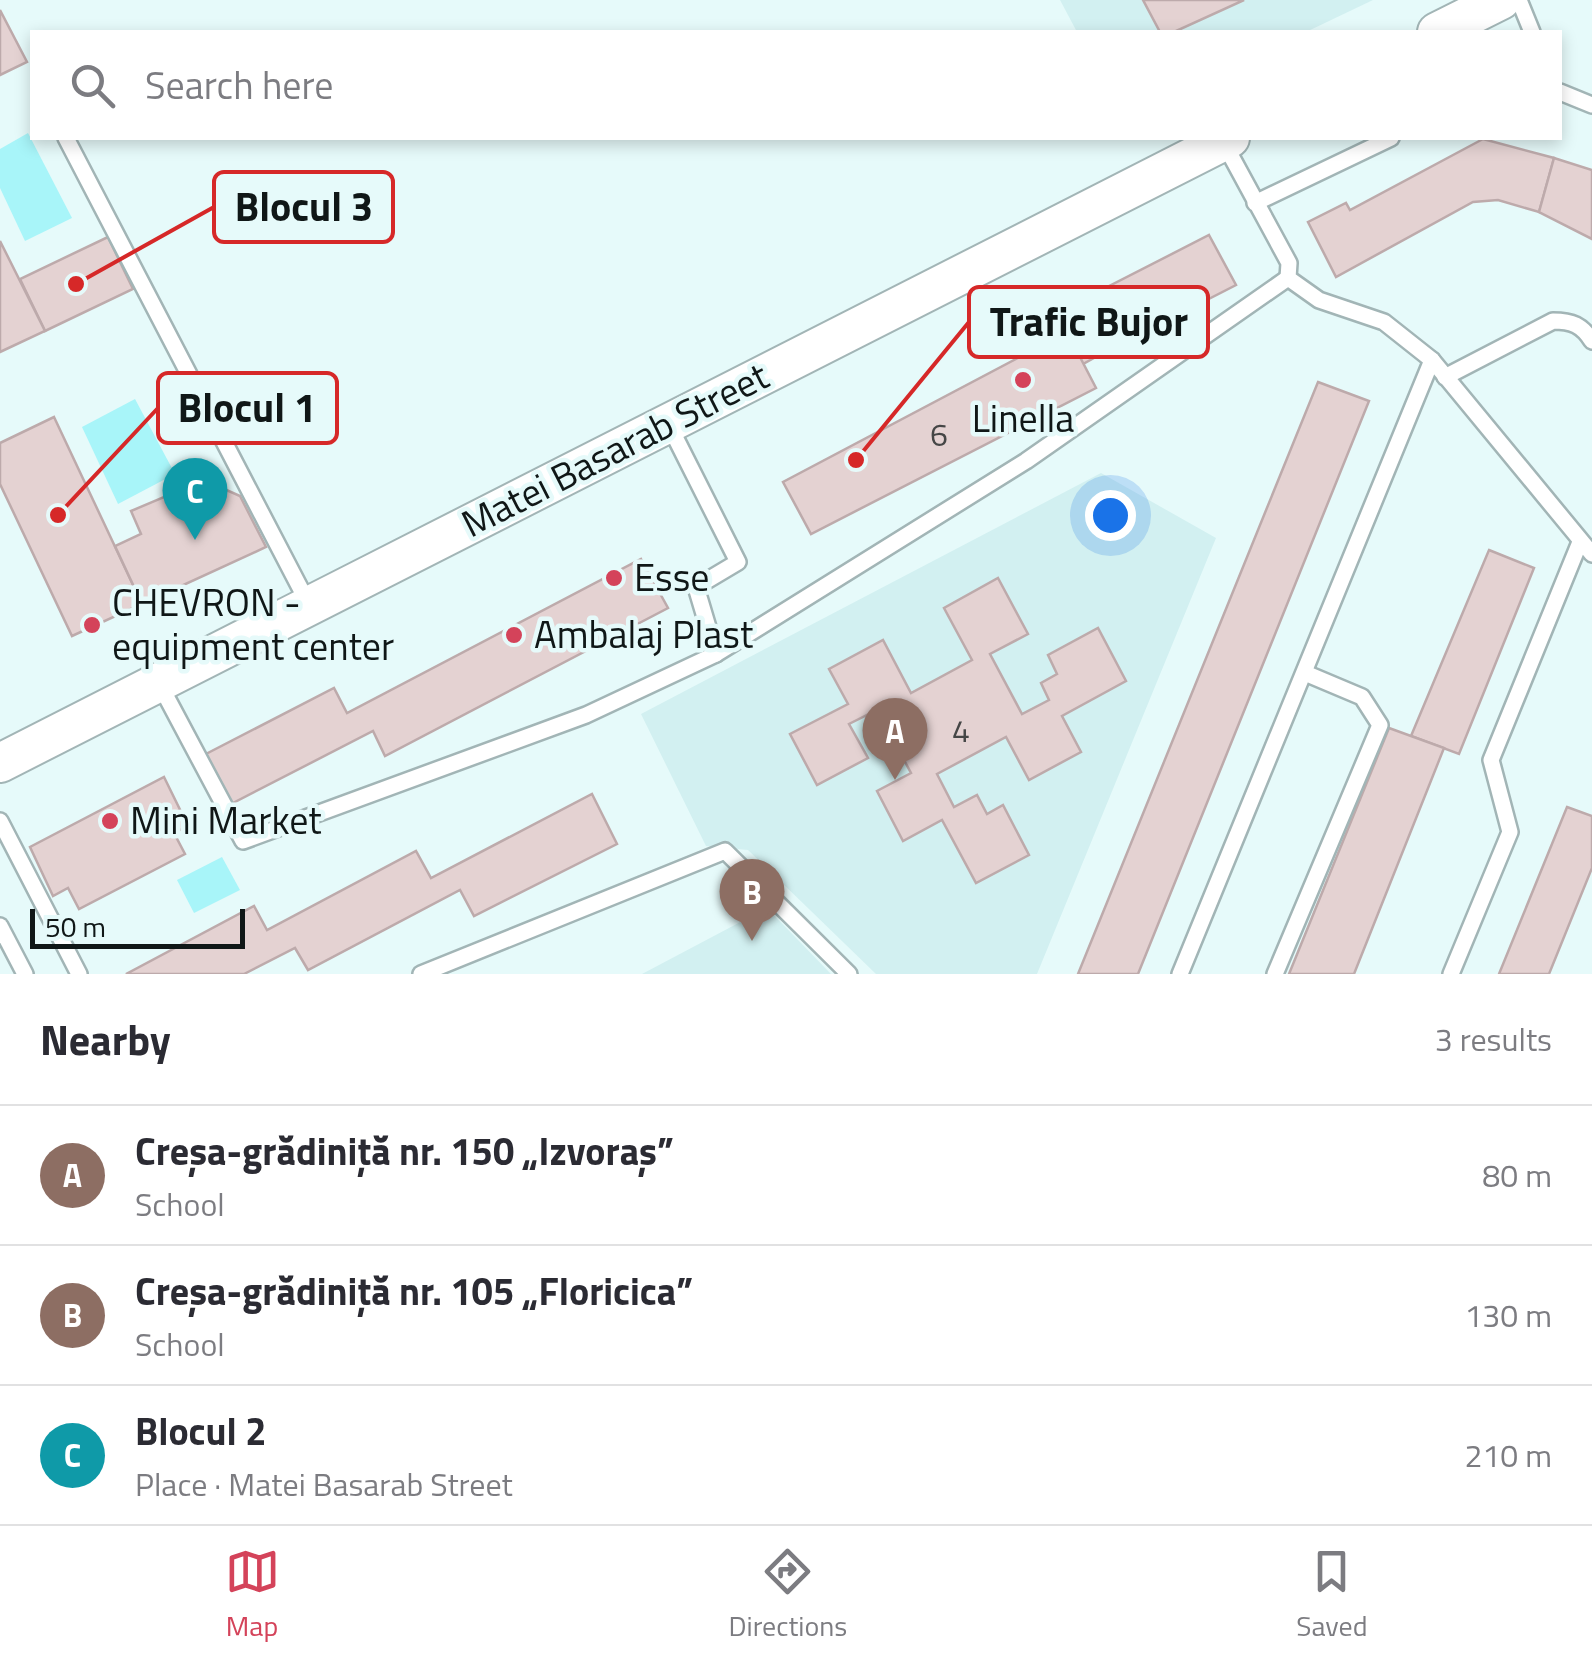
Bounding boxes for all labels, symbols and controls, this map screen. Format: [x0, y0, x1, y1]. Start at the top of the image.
search box [30, 30, 1562, 140]
text: Search here [145, 56, 333, 114]
icon: search [65, 58, 120, 113]
callout: Blocul 3 [214, 172, 393, 242]
text: Blocul 3 [235, 176, 373, 237]
callout: Trafic Bujor [969, 287, 1208, 357]
text: Trafic Bujor [990, 291, 1188, 352]
street label: Matei Basarab Street [451, 347, 778, 552]
marker: Linella [1012, 369, 1034, 391]
callout: Blocul 1 [158, 373, 337, 443]
text: Blocul 1 [178, 377, 316, 438]
place label: Linella [972, 389, 1074, 447]
house number: 6 [930, 410, 948, 458]
pin: C [162, 458, 228, 540]
your location [1085, 490, 1136, 541]
place label: Esse [634, 548, 710, 606]
marker: Esse [603, 567, 625, 589]
place label: CHEVRON - equipment center [112, 573, 394, 675]
place label: Ambalaj Plast [534, 605, 753, 663]
marker: CHEVRON - equipment center [81, 614, 103, 636]
marker: Ambalaj Plast [503, 624, 525, 646]
pin: A [862, 698, 928, 780]
house number: 4 [952, 706, 970, 754]
place label: Mini Market [130, 791, 322, 849]
marker: Mini Market [99, 810, 121, 832]
pin: B [720, 858, 784, 941]
scale bar [30, 904, 245, 948]
text: 50 m [45, 905, 106, 948]
text: Nearby [40, 1007, 171, 1071]
text: 3 results [1435, 1015, 1552, 1063]
text: Creșa-grădiniță nr. 150 „Izvoraș” [135, 1122, 674, 1180]
text: A [63, 1151, 82, 1199]
text: 80 m [1482, 1151, 1552, 1199]
text: School [135, 1180, 225, 1228]
text: Creșa-grădiniță nr. 105 „Floricica” [135, 1262, 693, 1320]
text: B [63, 1291, 82, 1339]
text: 130 m [1464, 1291, 1552, 1339]
text: School [135, 1320, 225, 1368]
text: Blocul 2 [135, 1402, 266, 1460]
text: C [64, 1431, 81, 1479]
text: 210 m [1464, 1431, 1552, 1479]
text: Place · Matei Basarab Street [135, 1460, 513, 1508]
tab: Map [225, 1544, 280, 1647]
tab: Directions [729, 1544, 847, 1647]
tab: Saved [1296, 1544, 1367, 1647]

